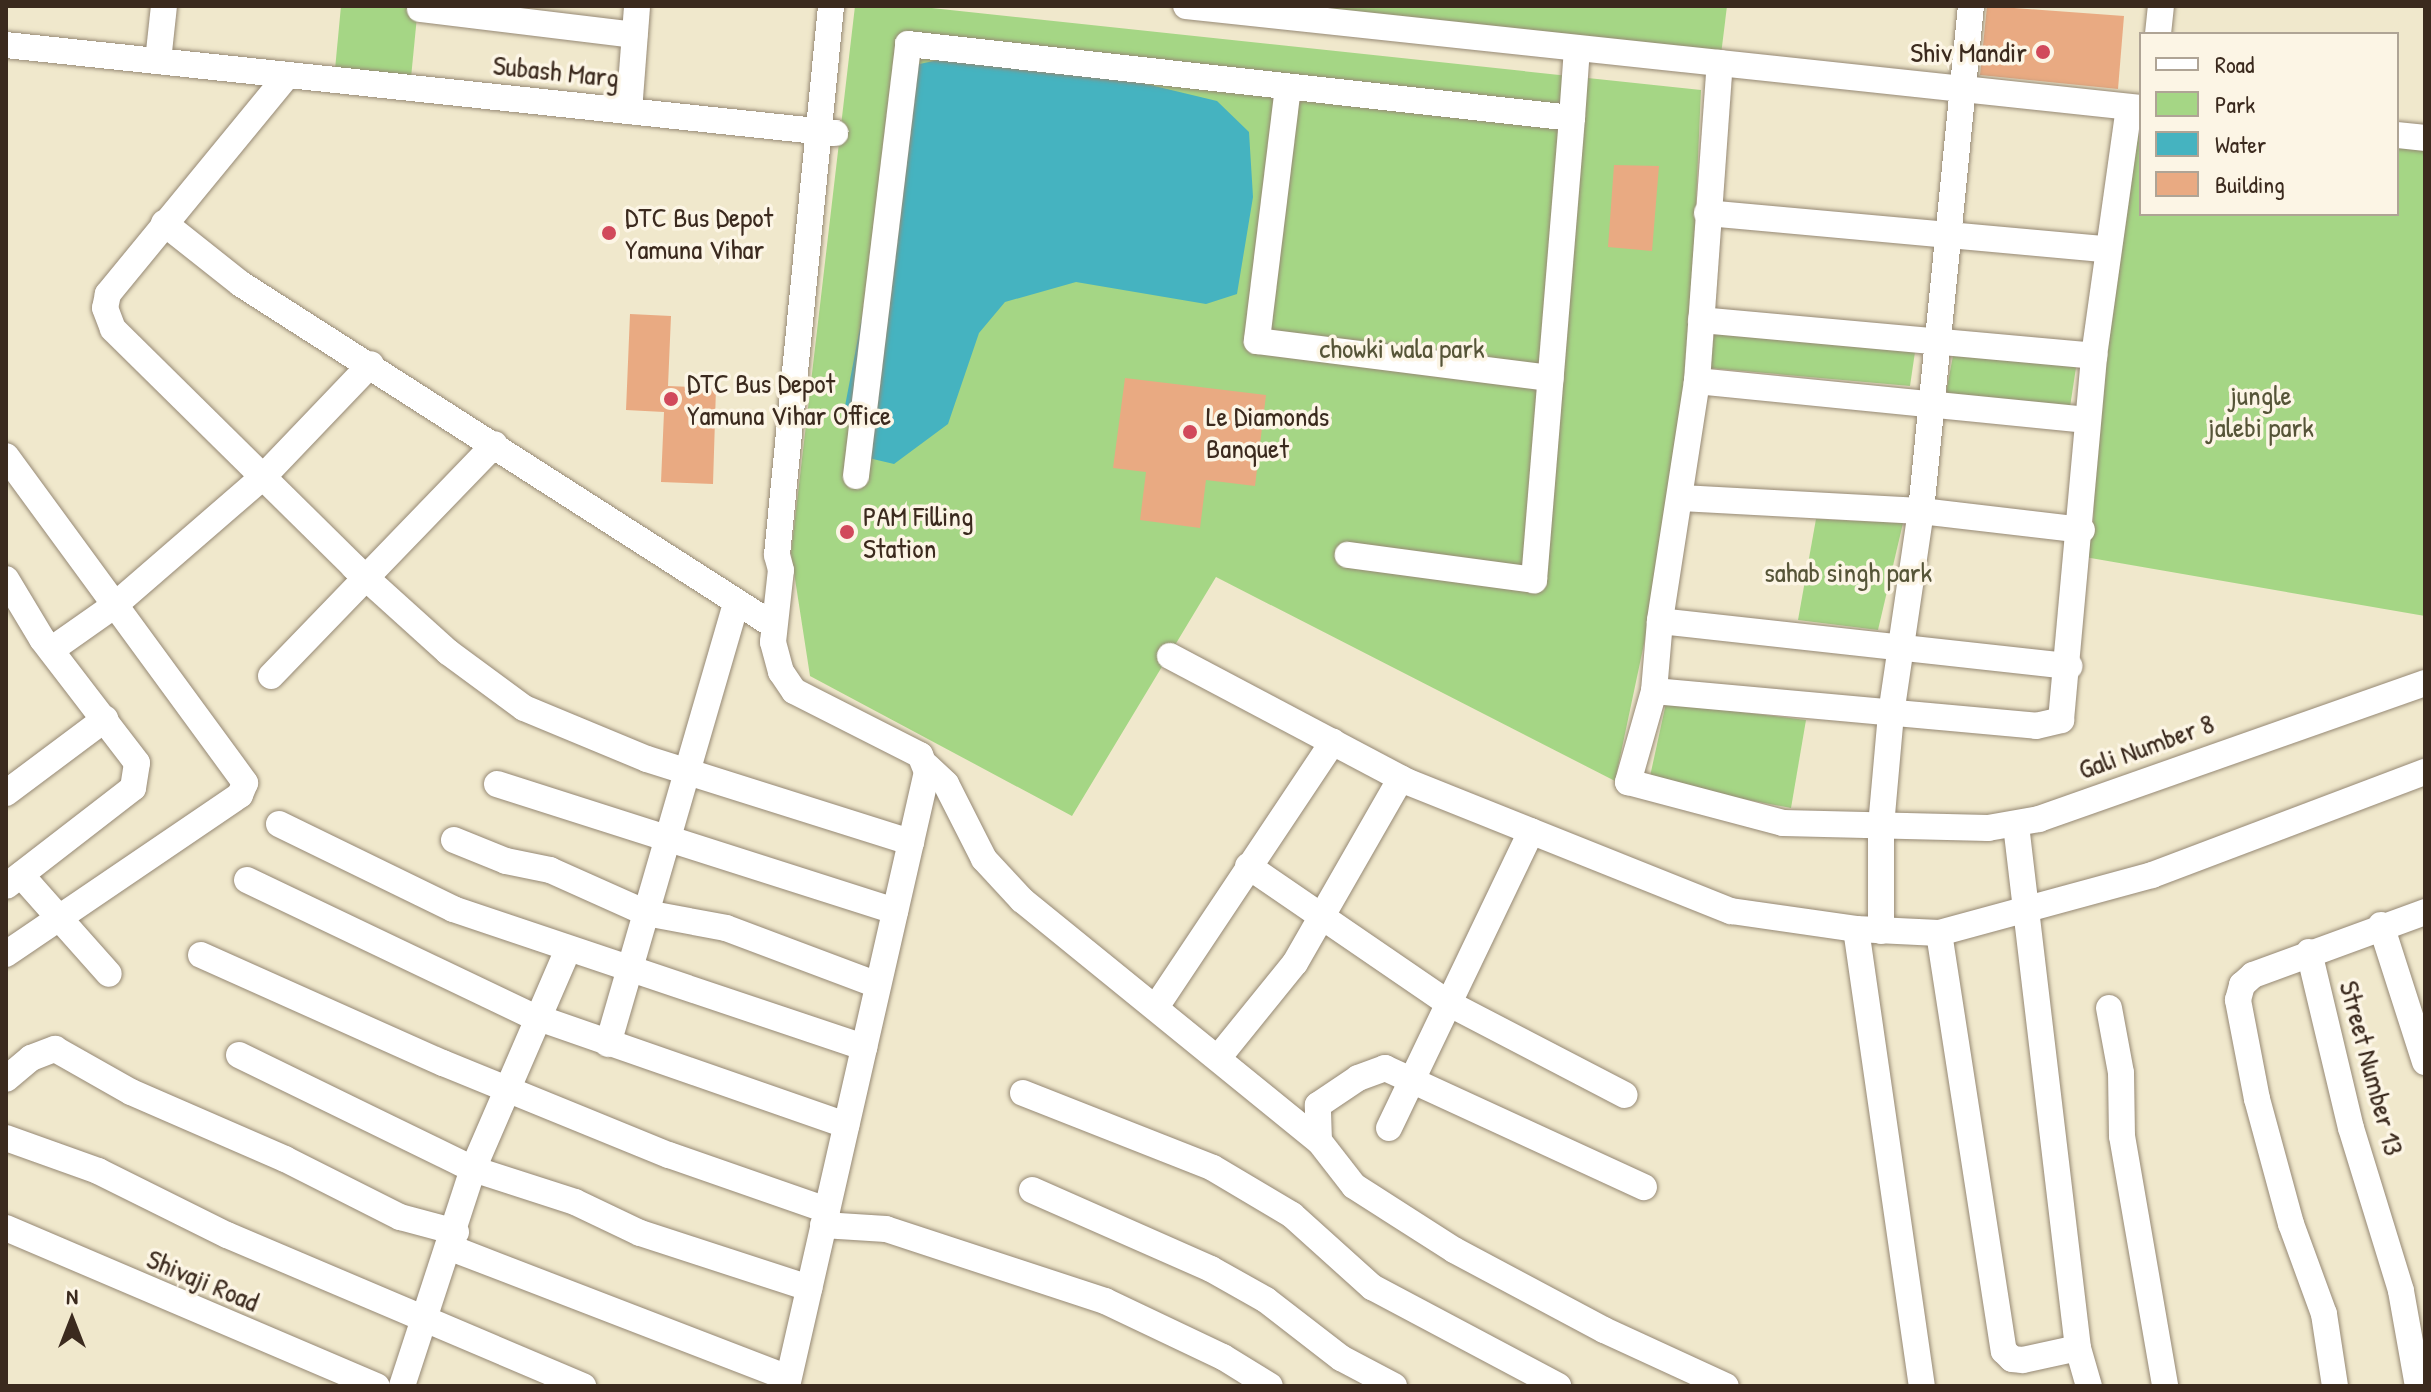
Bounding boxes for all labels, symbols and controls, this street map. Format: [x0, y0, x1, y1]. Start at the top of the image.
legend [2139, 32, 2399, 216]
place label: Shiv Mandir [1910, 35, 2027, 69]
marker: Shiv Mandir [2034, 43, 2052, 61]
street label: Subash Marg [491, 48, 621, 94]
text: Road [2215, 48, 2254, 80]
text: Park [2215, 88, 2255, 120]
text: Water [2215, 128, 2266, 160]
text: Building [2215, 168, 2285, 200]
place label: DTC Bus Depot Yamuna Vihar [625, 200, 773, 266]
marker: DTC Bus Depot Yamuna Vihar [600, 224, 618, 242]
park label: chowki wala park [1319, 331, 1485, 365]
place label: DTC Bus Depot Yamuna Vihar Office [687, 366, 891, 432]
park label: jungle jalebi park [2208, 378, 2314, 444]
marker: DTC Bus Depot Yamuna Vihar Office [662, 390, 680, 408]
place label: Le Diamonds Banquet [1206, 399, 1329, 465]
marker: Le Diamonds Banquet [1181, 423, 1199, 441]
place label: PAM Filling Station [863, 499, 973, 565]
marker: PAM Filling Station [838, 523, 856, 541]
park label: sahab singh park [1764, 555, 1932, 589]
street label: Gali Number 8 [2074, 706, 2218, 786]
street label: Street Number 13 [2333, 977, 2411, 1159]
street label: Shivaji Road [142, 1241, 264, 1319]
north arrow [32, 1280, 112, 1360]
text: N [66, 1281, 78, 1311]

